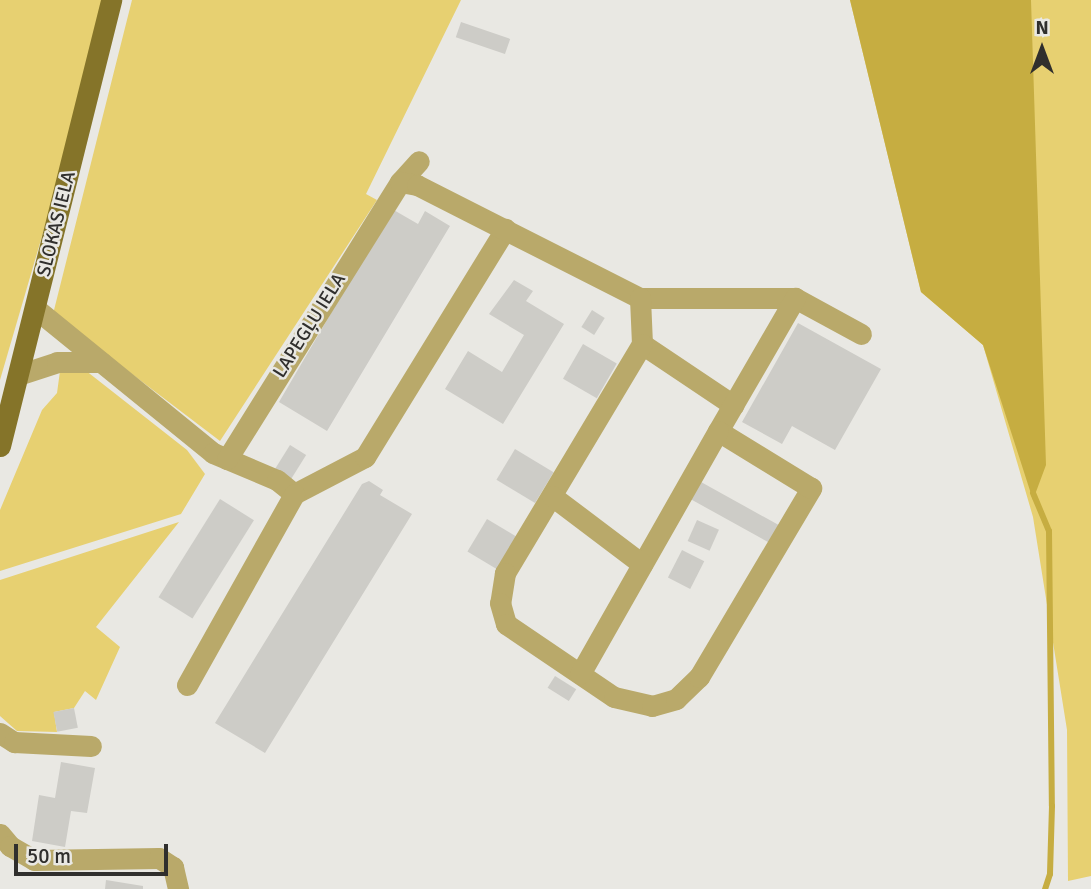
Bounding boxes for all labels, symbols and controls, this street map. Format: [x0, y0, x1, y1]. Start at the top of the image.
north arrow [1007, 14, 1077, 84]
text: N [1035, 16, 1049, 40]
street label: SLOKAS IELA [33, 169, 81, 279]
street label: LAPEGĻU IELA [269, 270, 351, 382]
scale bar [18, 830, 172, 874]
text: 50 m [27, 843, 71, 869]

